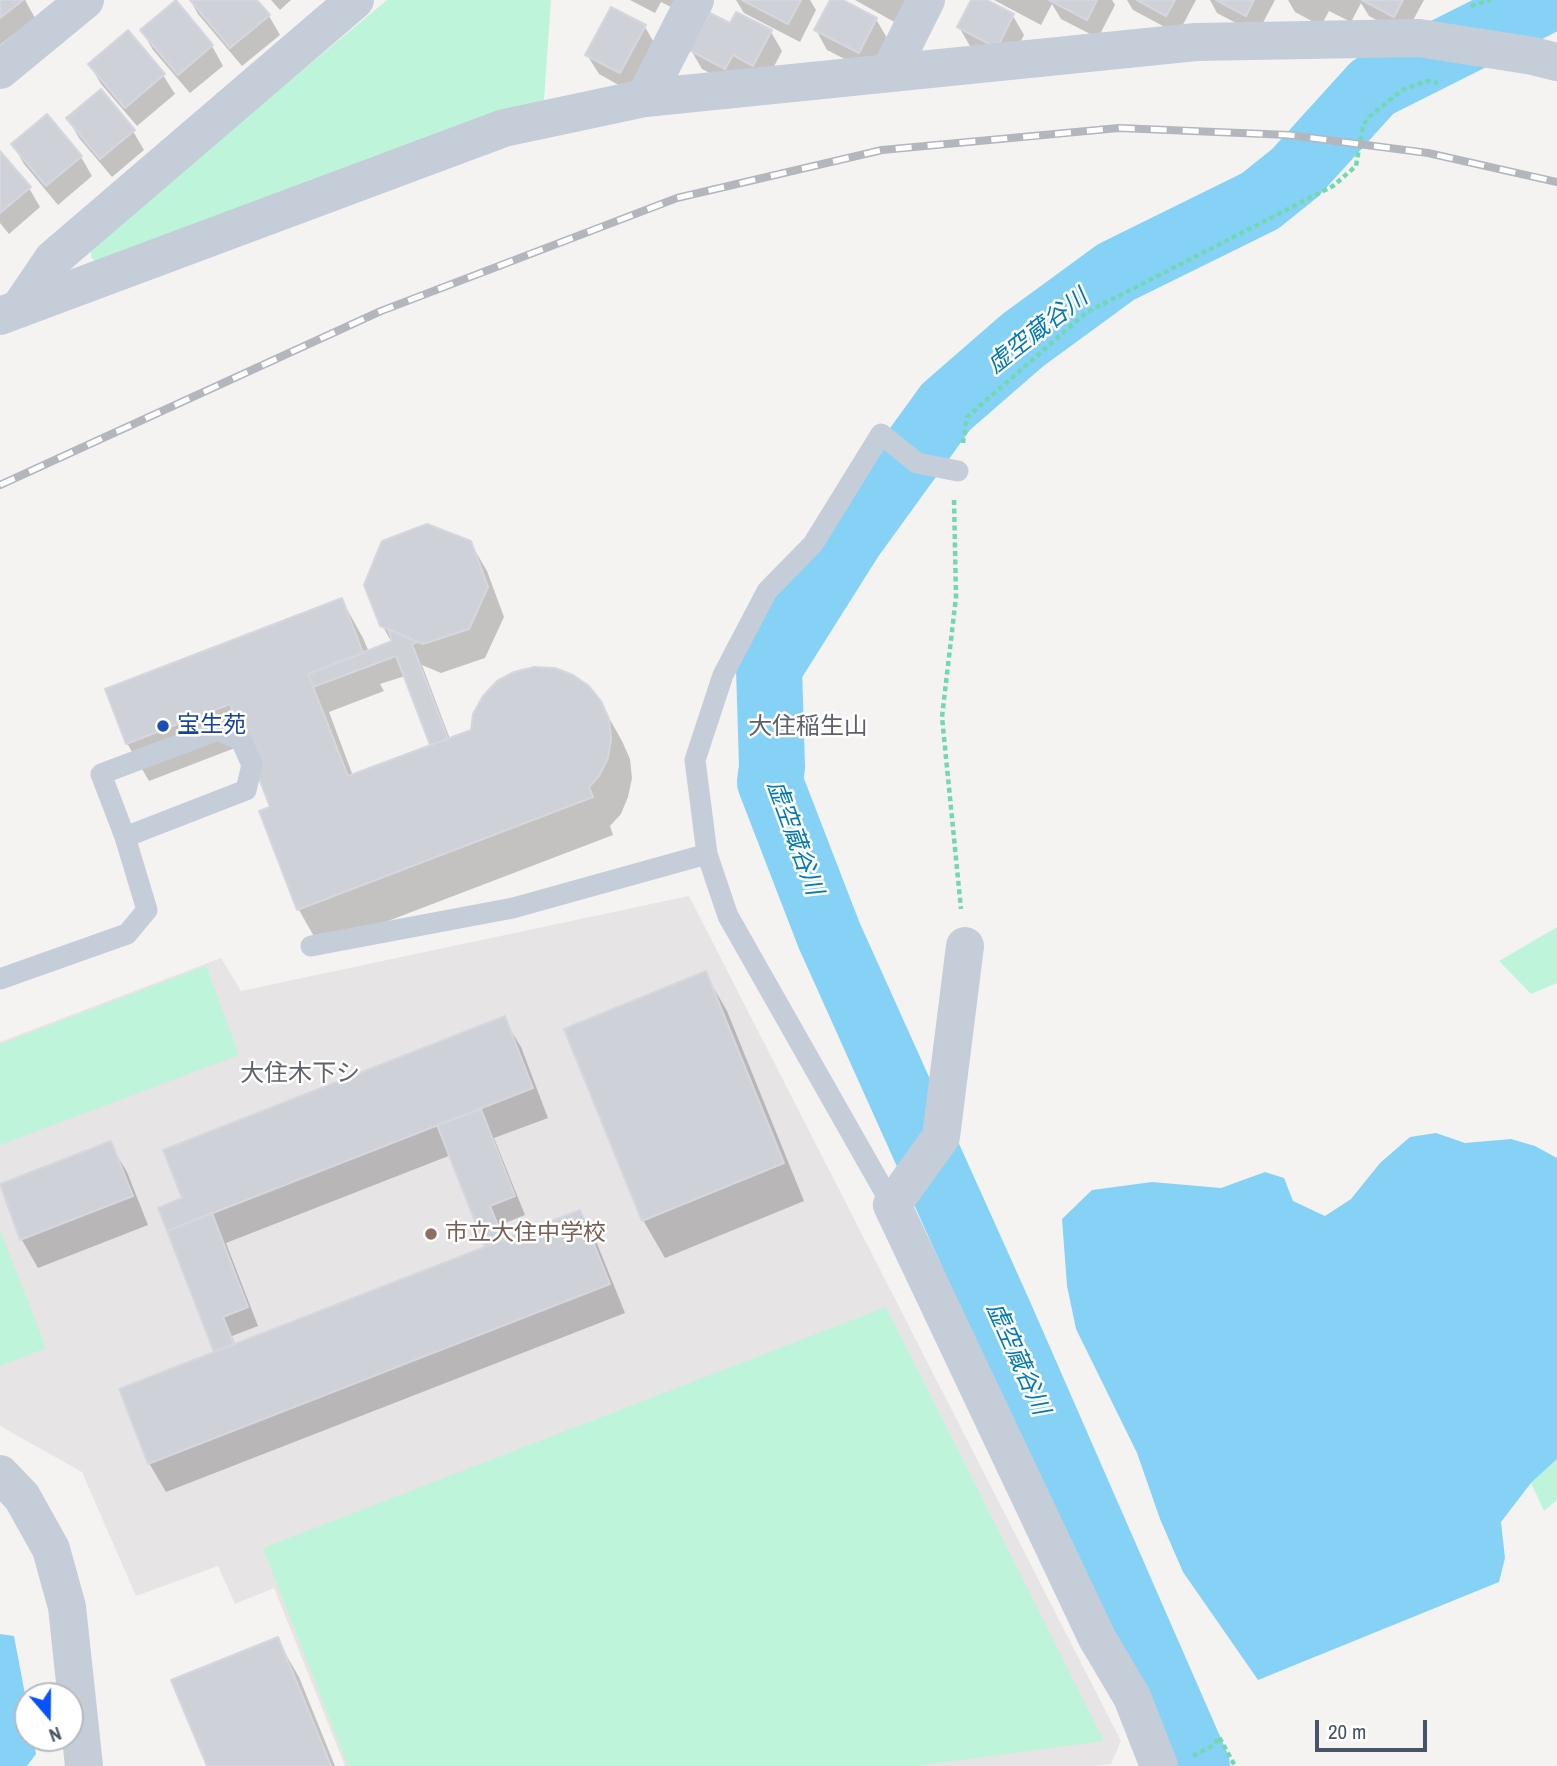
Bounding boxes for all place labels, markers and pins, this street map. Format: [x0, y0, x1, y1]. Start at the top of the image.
place label: 宝生苑 [177, 712, 246, 740]
marker: 宝生苑 [155, 718, 171, 734]
place label: 市立大住中学校 [445, 1220, 606, 1248]
marker: 市立大住中学校 [423, 1226, 439, 1242]

